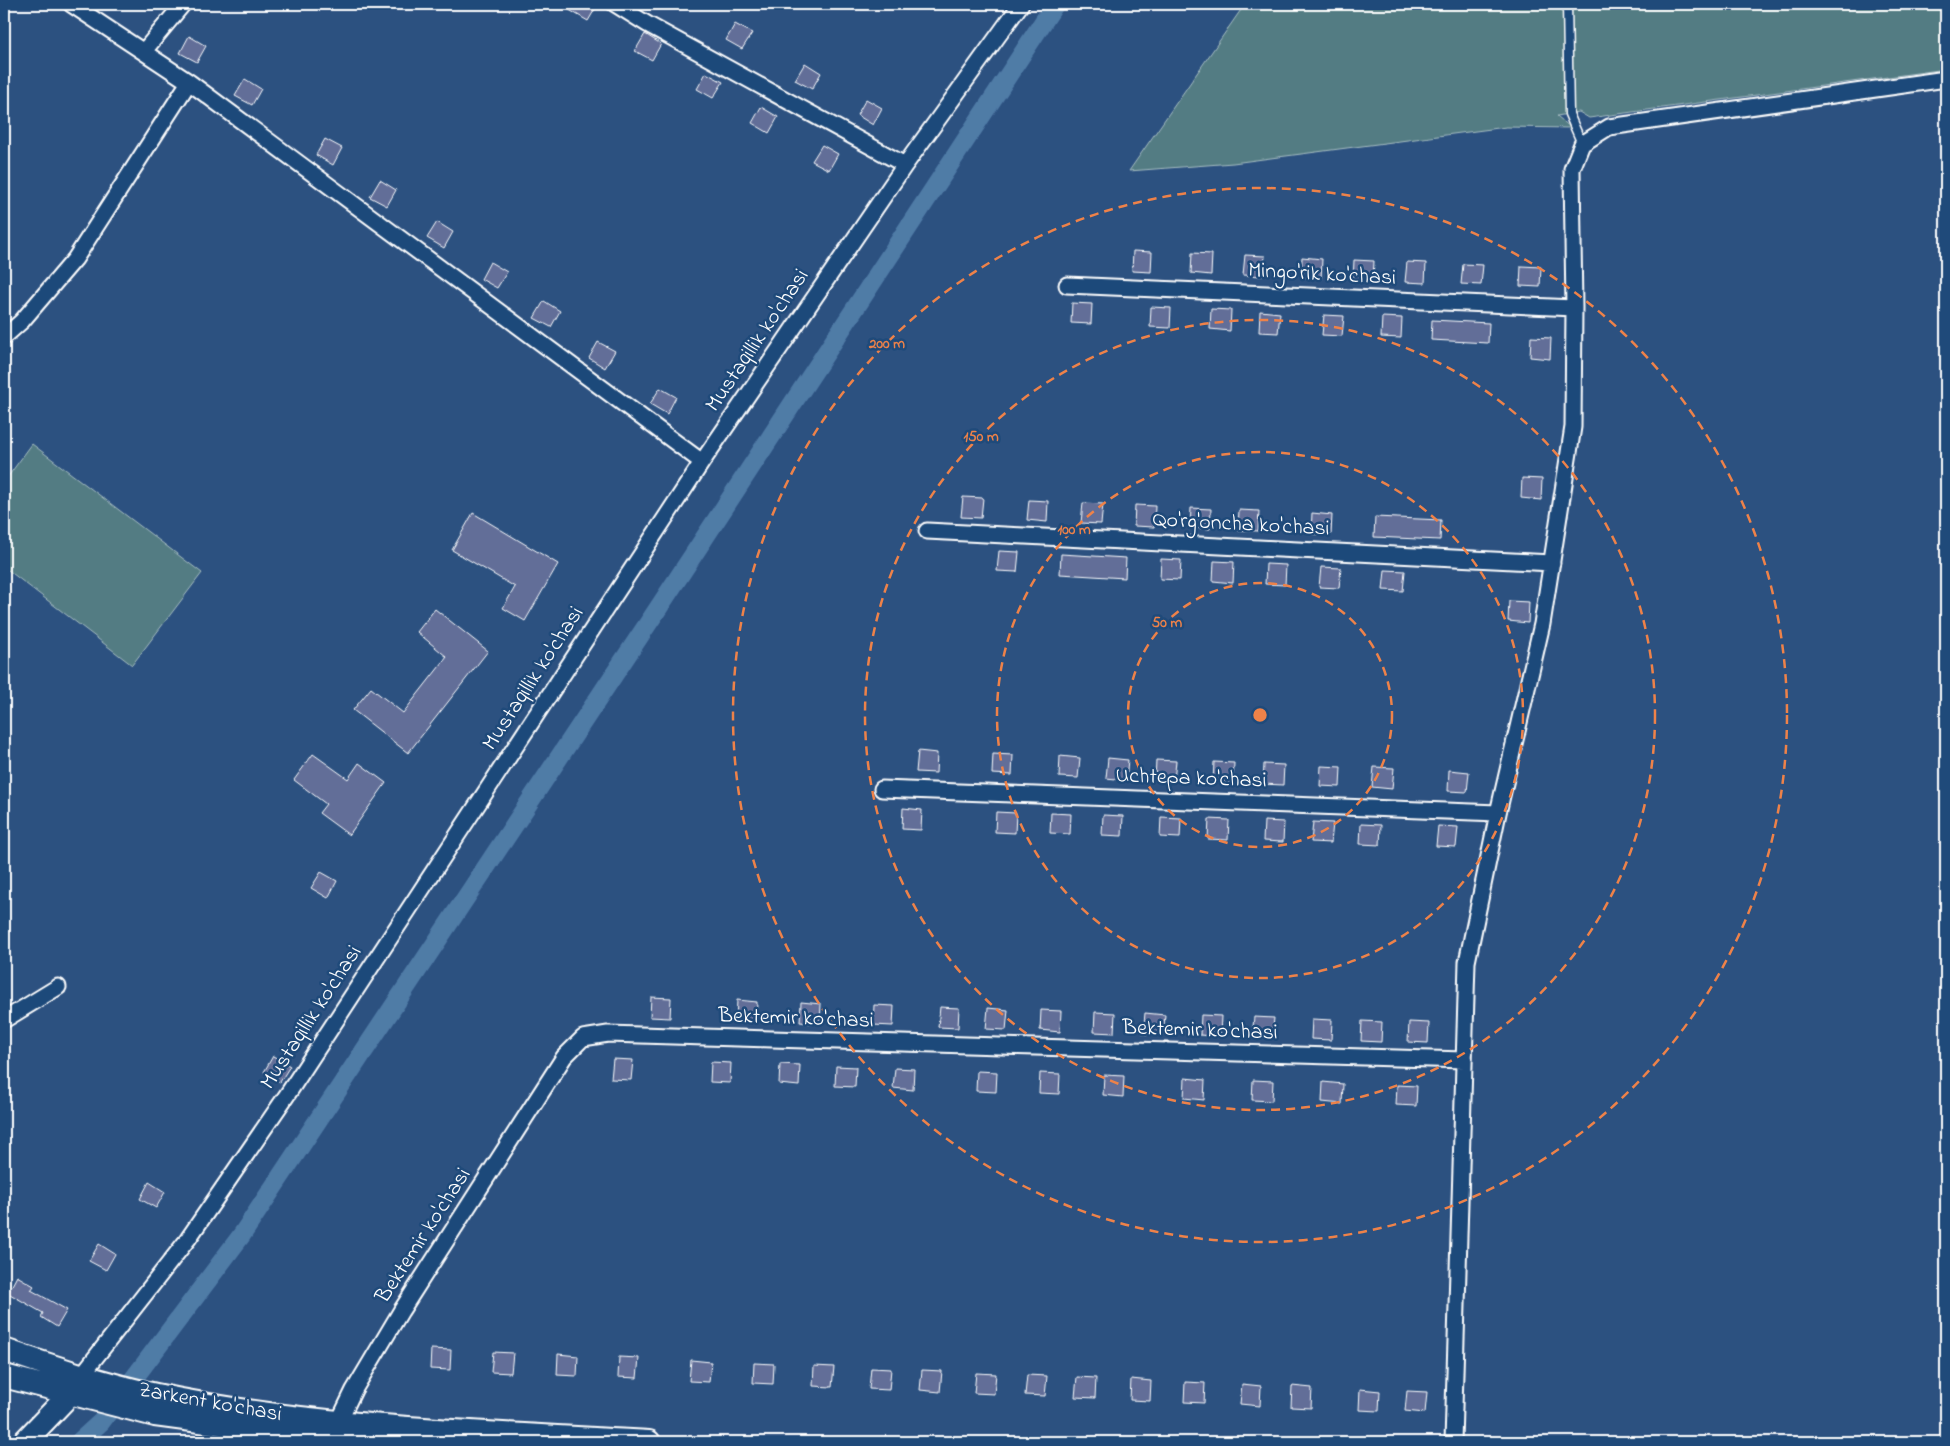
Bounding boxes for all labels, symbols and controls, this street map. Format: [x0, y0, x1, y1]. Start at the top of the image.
street label: Mingo'rik ko'chasi [1247, 255, 1397, 296]
street label: Mustaqillik ko'chasi [698, 263, 818, 419]
text: 200 m [868, 333, 905, 355]
text: 150 m [963, 426, 999, 448]
street label: Qo'rg'oncha ko'chasi [1152, 504, 1330, 547]
text: 100 m [1057, 519, 1091, 541]
street label: Mustaqillik ko'chasi [475, 600, 593, 758]
text: 50 m [1152, 612, 1183, 634]
centre of rings [1251, 706, 1269, 724]
street label: Uchtepa ko'chasi [1115, 760, 1267, 798]
street label: Mustaqillik ko'chasi [253, 939, 371, 1097]
street label: Bektemir ko'chasi [717, 1000, 874, 1038]
street label: Bektemir ko'chasi [1121, 1012, 1278, 1050]
street label: Bektemir ko'chasi [368, 1162, 480, 1311]
street label: Zarkent ko'chasi [136, 1375, 284, 1431]

